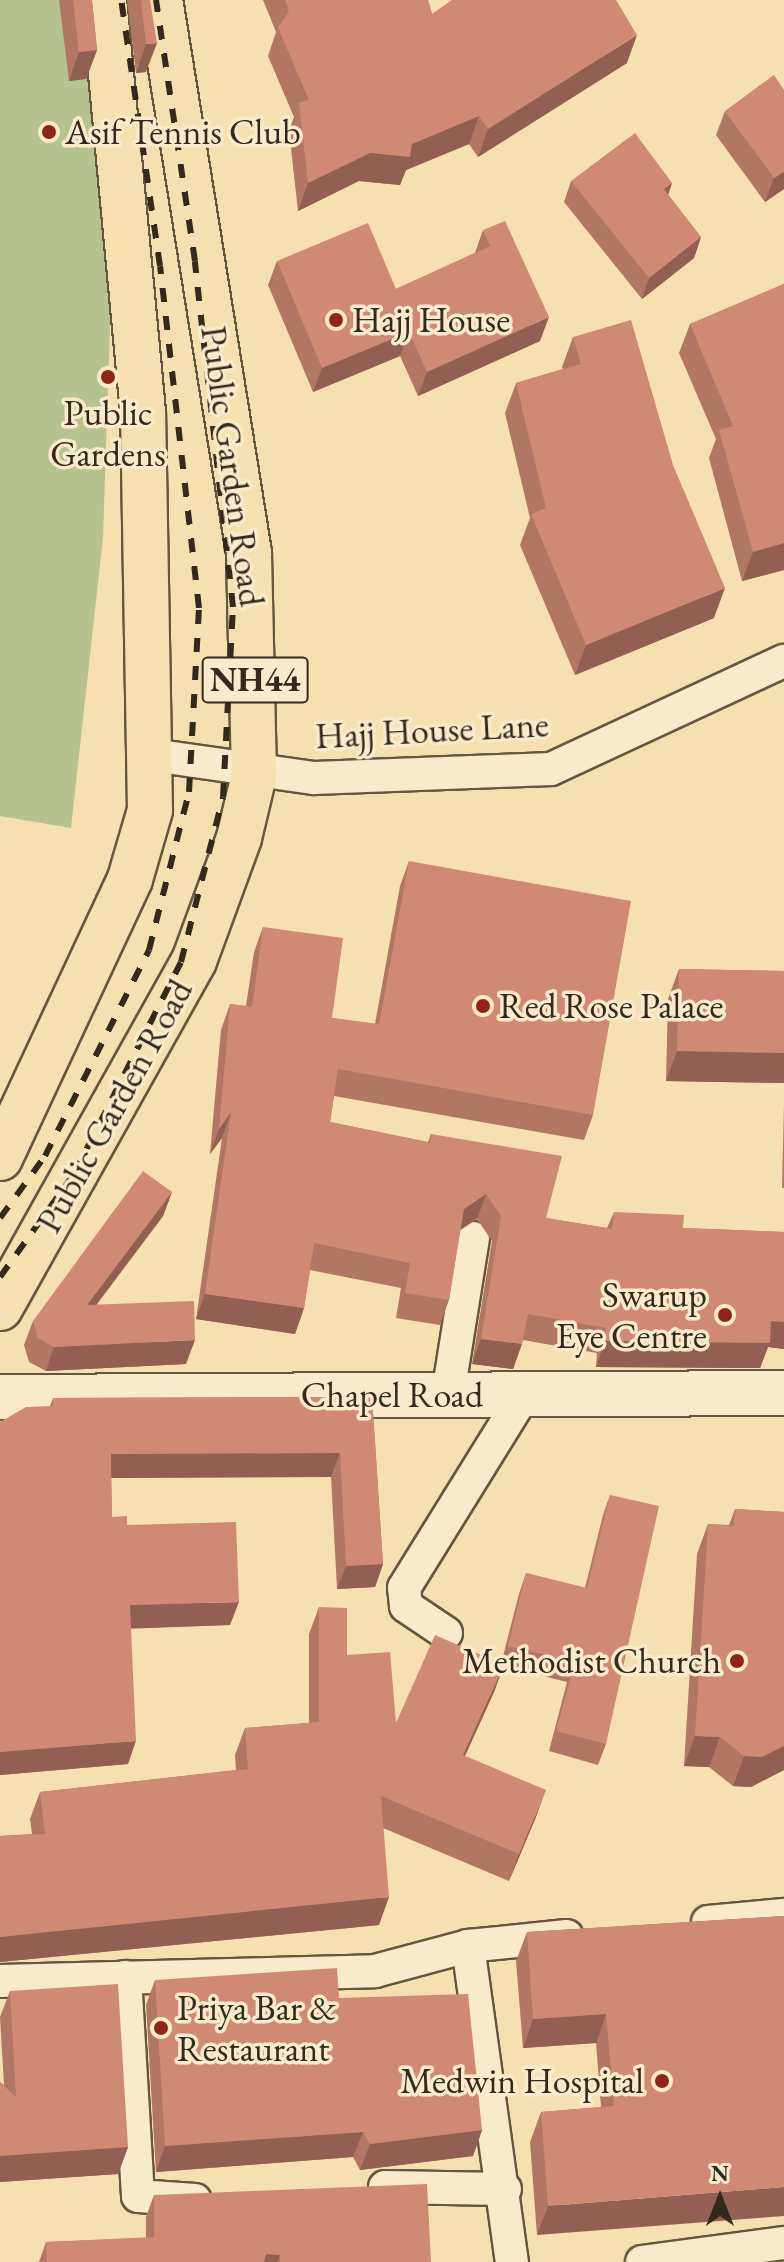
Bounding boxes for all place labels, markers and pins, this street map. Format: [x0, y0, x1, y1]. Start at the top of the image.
place label: Asif Tennis Club [65, 110, 301, 154]
marker: Asif Tennis Club [40, 123, 58, 141]
place label: Hajj House [352, 298, 510, 342]
marker: Hajj House [327, 311, 345, 329]
marker: Public Gardens [99, 368, 117, 386]
place label: Public Gardens [50, 390, 166, 475]
place label: Red Rose Palace [499, 984, 724, 1028]
marker: Red Rose Palace [474, 997, 492, 1015]
place label: Swarup Eye Centre [556, 1272, 707, 1357]
marker: Swarup Eye Centre [714, 1304, 736, 1326]
place label: Methodist Church [462, 1639, 721, 1683]
marker: Methodist Church [728, 1652, 746, 1670]
place label: Priya Bar & Restaurant [177, 1985, 336, 2070]
marker: Priya Bar & Restaurant [152, 2019, 170, 2037]
place label: Medwin Hospital [400, 2059, 644, 2103]
marker: Medwin Hospital [651, 2070, 673, 2092]

